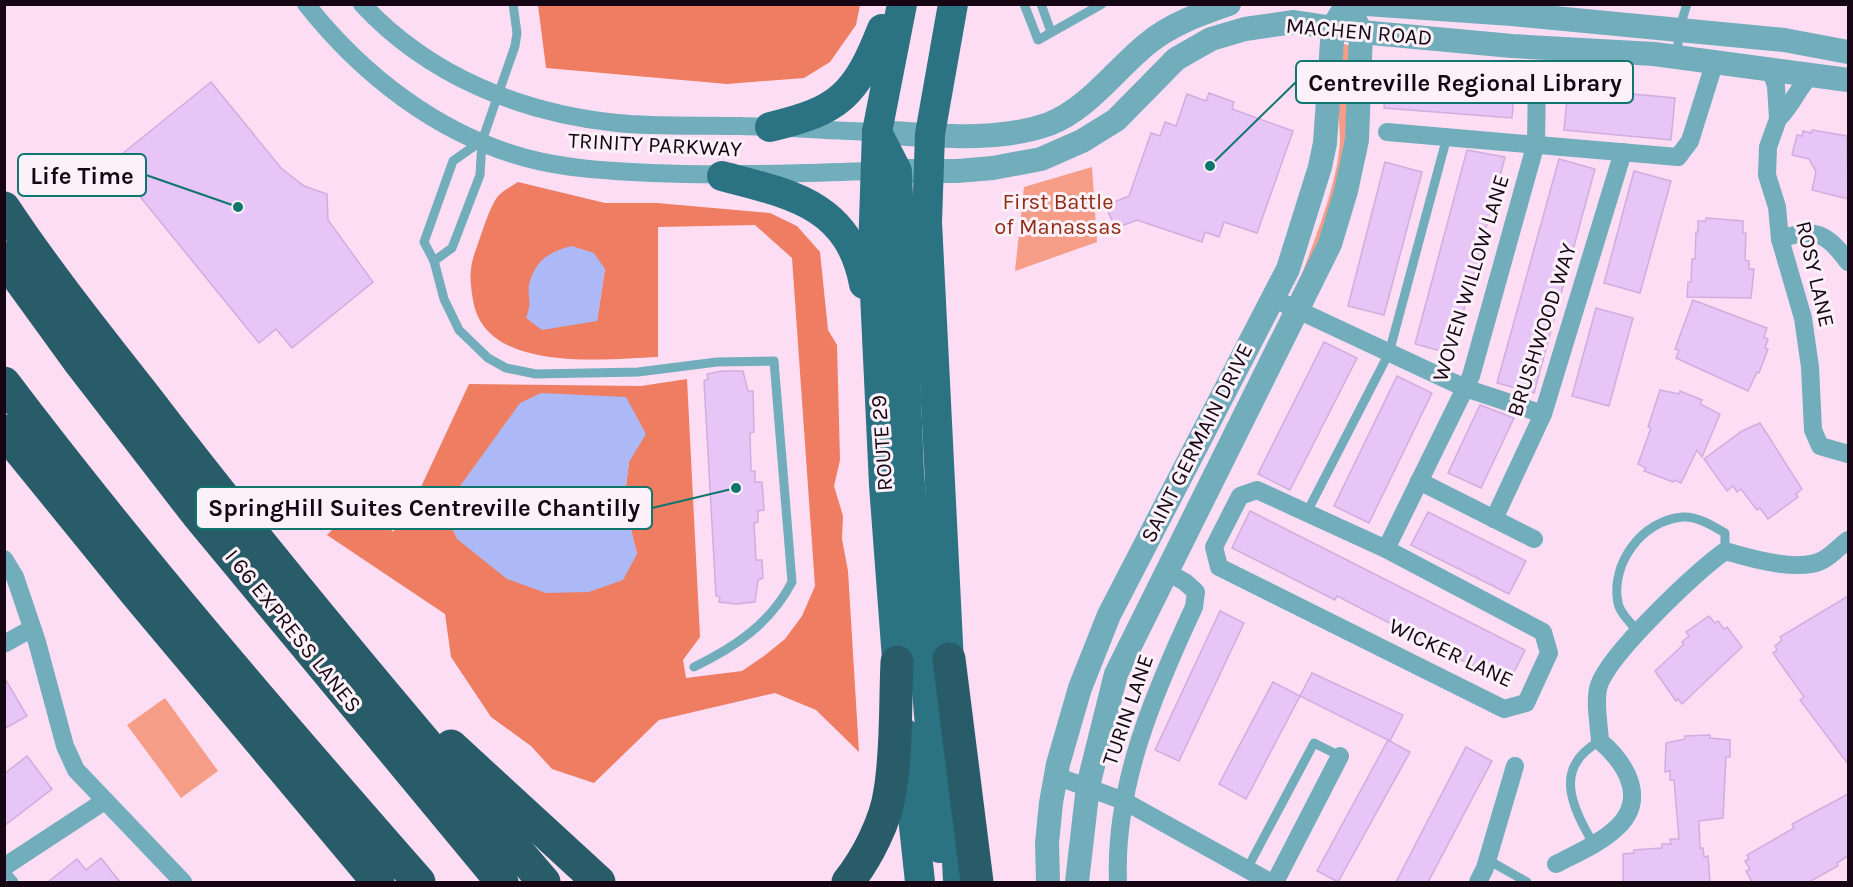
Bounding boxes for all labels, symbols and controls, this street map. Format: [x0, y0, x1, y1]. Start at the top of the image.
street label: MACHEN ROAD [1285, 13, 1433, 51]
callout: Centreville Regional Library [1296, 61, 1633, 103]
text: Centreville Regional Library [1308, 69, 1622, 97]
street label: TRINITY PARKWAY [567, 127, 743, 163]
callout: Life Time [18, 154, 146, 196]
text: Life Time [30, 162, 134, 190]
street label: WOVEN WILLOW LANE [1427, 172, 1515, 384]
park label: First Battle of Manassas [994, 189, 1122, 240]
street label: ROSY LANE [1790, 218, 1840, 330]
street label: BRUSHWOOD WAY [1502, 240, 1582, 420]
street label: SAINT GERMAIN DRIVE [1135, 339, 1259, 547]
street label: ROUTE 29 [866, 394, 898, 492]
callout: SpringHill Suites Centreville Chantilly [196, 487, 652, 529]
text: SpringHill Suites Centreville Chantilly [208, 494, 640, 522]
street label: I 66 EXPRESS LANES [219, 544, 367, 718]
street label: WICKER LANE [1385, 613, 1517, 693]
street label: TURIN LANE [1097, 651, 1159, 769]

